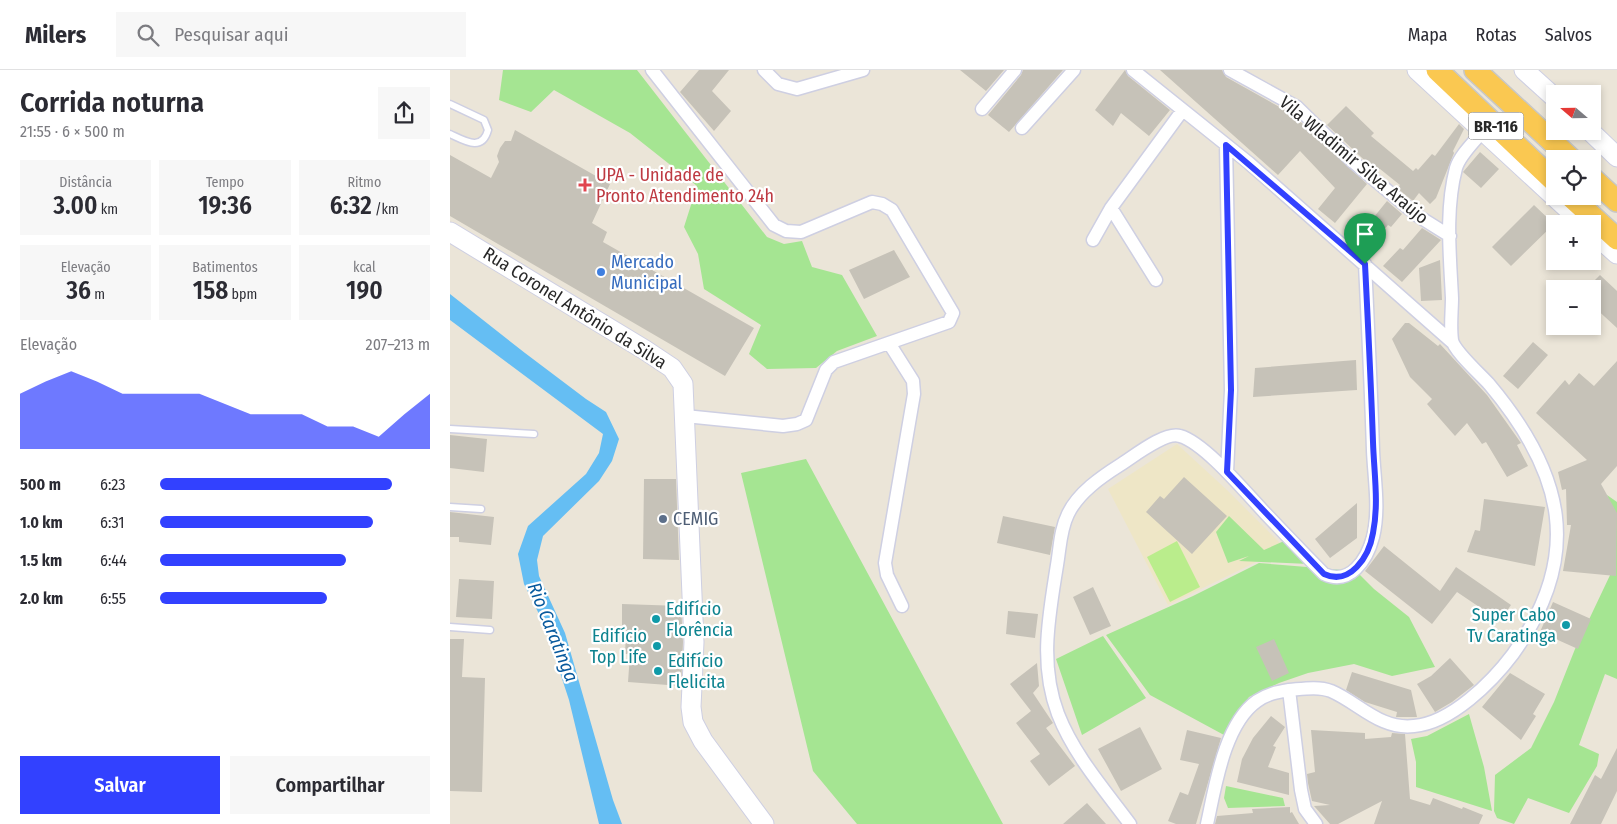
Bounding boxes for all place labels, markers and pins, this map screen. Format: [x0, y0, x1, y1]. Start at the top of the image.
place label: UPA - Unidade de Pronto Atendimento 24h [596, 164, 774, 207]
marker: UPA - Unidade de Pronto Atendimento 24h [578, 178, 592, 192]
pin [1344, 213, 1386, 264]
place label: Mercado Municipal [611, 251, 683, 294]
marker: Mercado Municipal [595, 266, 607, 278]
place label: CEMIG [673, 508, 718, 530]
marker: CEMIG [657, 513, 669, 525]
place label: Edifício Florência [666, 598, 733, 641]
place label: Super Cabo Tv Caratinga [1467, 604, 1556, 647]
marker: Edifício Florência [650, 613, 662, 625]
marker: Super Cabo Tv Caratinga [1560, 619, 1572, 631]
place label: Edifício Top Life [590, 625, 647, 668]
marker: Edifício Top Life [651, 640, 663, 652]
place label: Edifício Flelicita [668, 650, 726, 693]
marker: Edifício Flelicita [652, 665, 664, 677]

